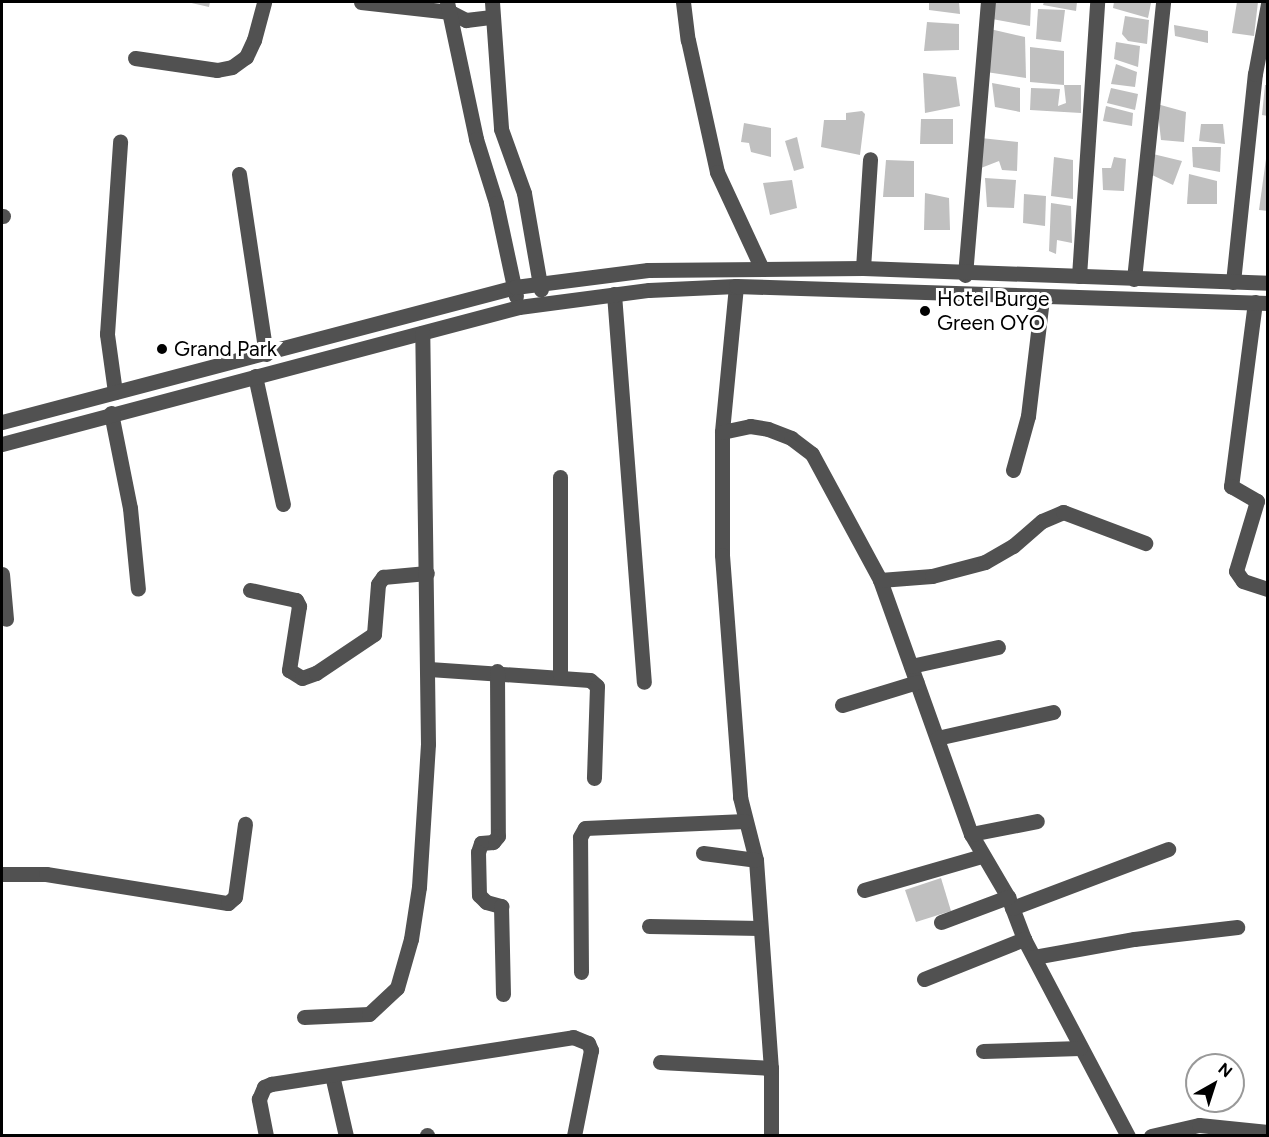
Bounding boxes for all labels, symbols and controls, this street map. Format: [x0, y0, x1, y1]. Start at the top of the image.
place label: Hotel Burge Green OYO [937, 286, 1050, 336]
marker: Hotel Burge Green OYO [918, 304, 932, 318]
place label: Grand Park [174, 336, 277, 362]
marker: Grand Park [155, 342, 169, 356]
north arrow [1185, 1053, 1245, 1113]
text: N [1215, 1059, 1236, 1081]

